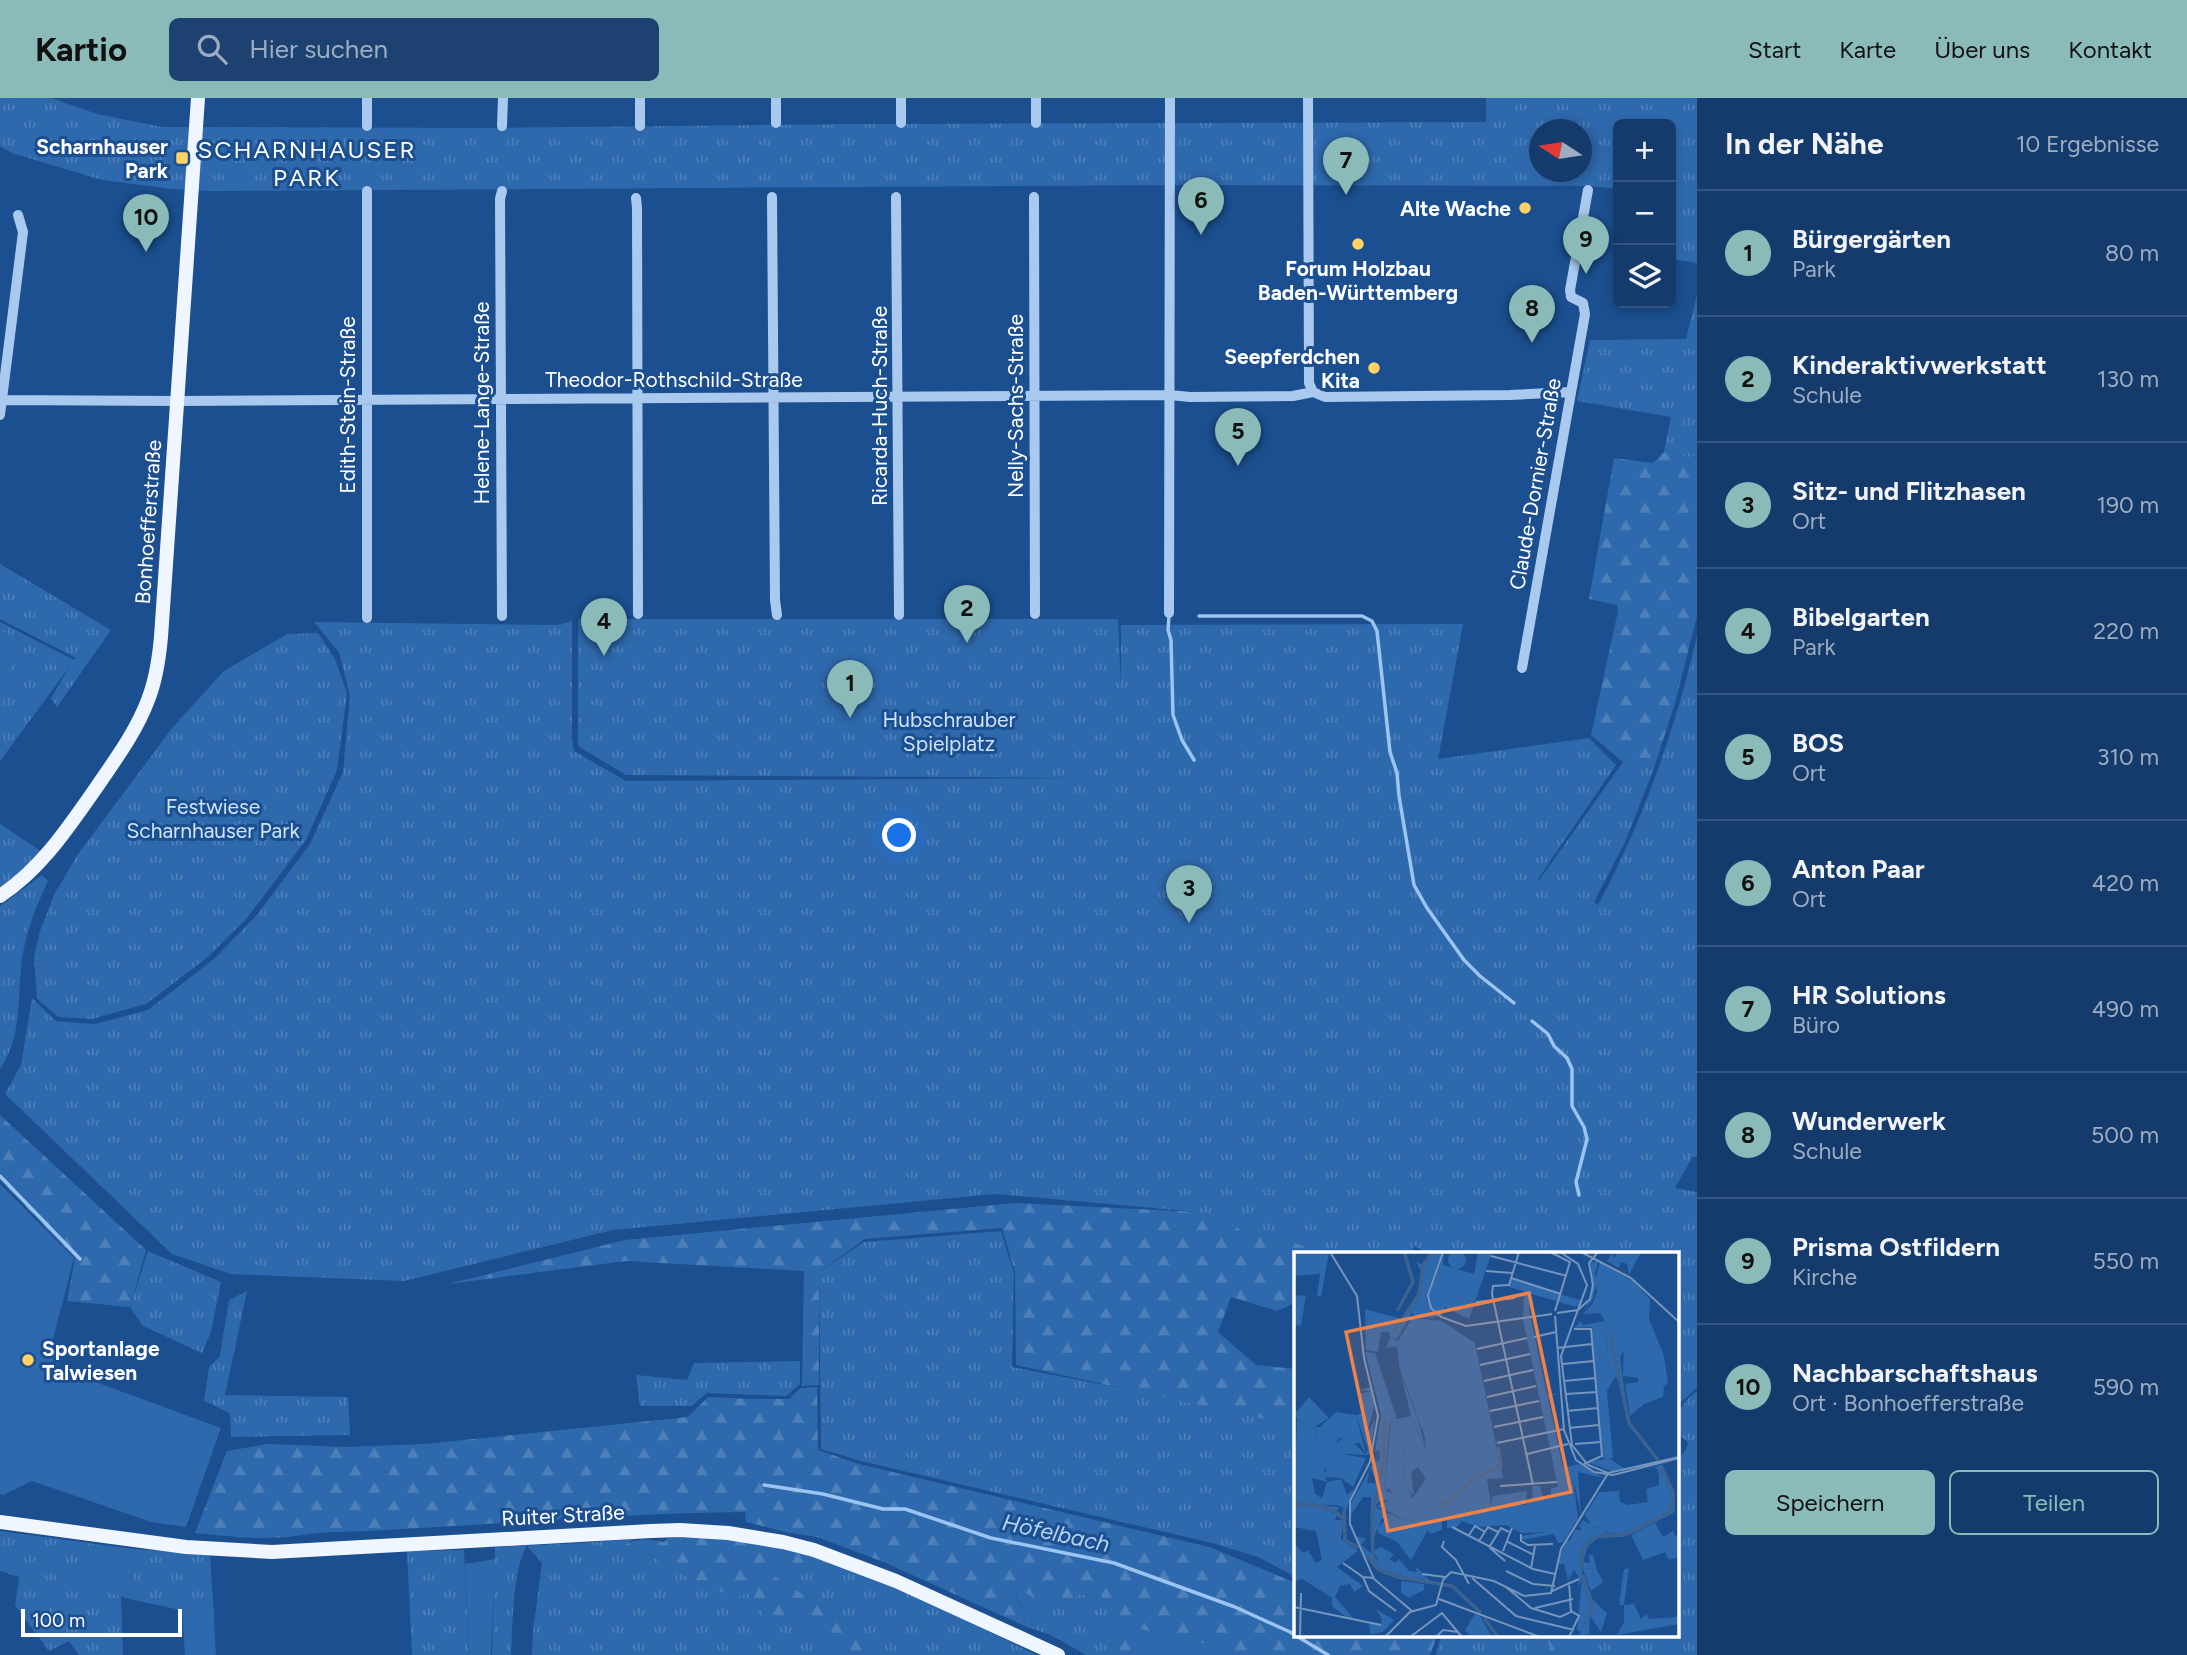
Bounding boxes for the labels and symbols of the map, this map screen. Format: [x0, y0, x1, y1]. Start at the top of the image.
north arrow [1529, 119, 1592, 182]
place label: Scharnhauser Park [36, 134, 169, 183]
district label: SCHARNHAUSER PARK [197, 135, 417, 192]
pin: 7 [1323, 137, 1369, 195]
marker: Scharnhauser Park [174, 150, 190, 166]
pin: 6 [1178, 177, 1224, 235]
pin: 10 [123, 194, 169, 252]
place label: Alte Wache [1400, 196, 1511, 221]
marker: Alte Wache [1517, 200, 1533, 216]
pin: 9 [1563, 216, 1609, 274]
marker: Forum Holzbau Baden-Württemberg [1350, 236, 1366, 252]
place label: Forum Holzbau Baden-Württemberg [1258, 256, 1458, 305]
pin: 8 [1509, 285, 1555, 343]
street label: Helene-Lange-Straße [469, 301, 494, 505]
street label: Ricarda-Huch-Straße [867, 306, 892, 506]
street label: Nelly-Sachs-Straße [1003, 314, 1028, 498]
street label: Edith-Stein-Straße [335, 316, 360, 494]
place label: Seepferdchen Kita [1224, 344, 1360, 393]
marker: Seepferdchen Kita [1366, 360, 1382, 376]
street label: Theodor-Rothschild-Straße [545, 367, 803, 392]
street label: Claude-Dornier-Straße [1504, 376, 1566, 592]
pin: 5 [1215, 408, 1261, 466]
street label: Bonhoefferstraße [130, 439, 166, 605]
pin: 2 [944, 585, 990, 643]
pin: 4 [581, 598, 627, 656]
pin: 1 [827, 660, 873, 718]
park label: Hubschrauber Spielplatz [882, 707, 1016, 756]
park label: Festwiese Scharnhauser Park [126, 794, 300, 843]
your location [882, 818, 916, 852]
pin: 3 [1166, 865, 1212, 923]
inset map [1294, 1252, 1680, 1638]
place label: Sportanlage Talwiesen [42, 1336, 160, 1385]
marker: Sportanlage Talwiesen [20, 1352, 36, 1368]
street label: Ruiter Straße [501, 1499, 625, 1531]
water label: Höfelbach [1000, 1508, 1112, 1558]
scale bar [21, 1606, 182, 1638]

